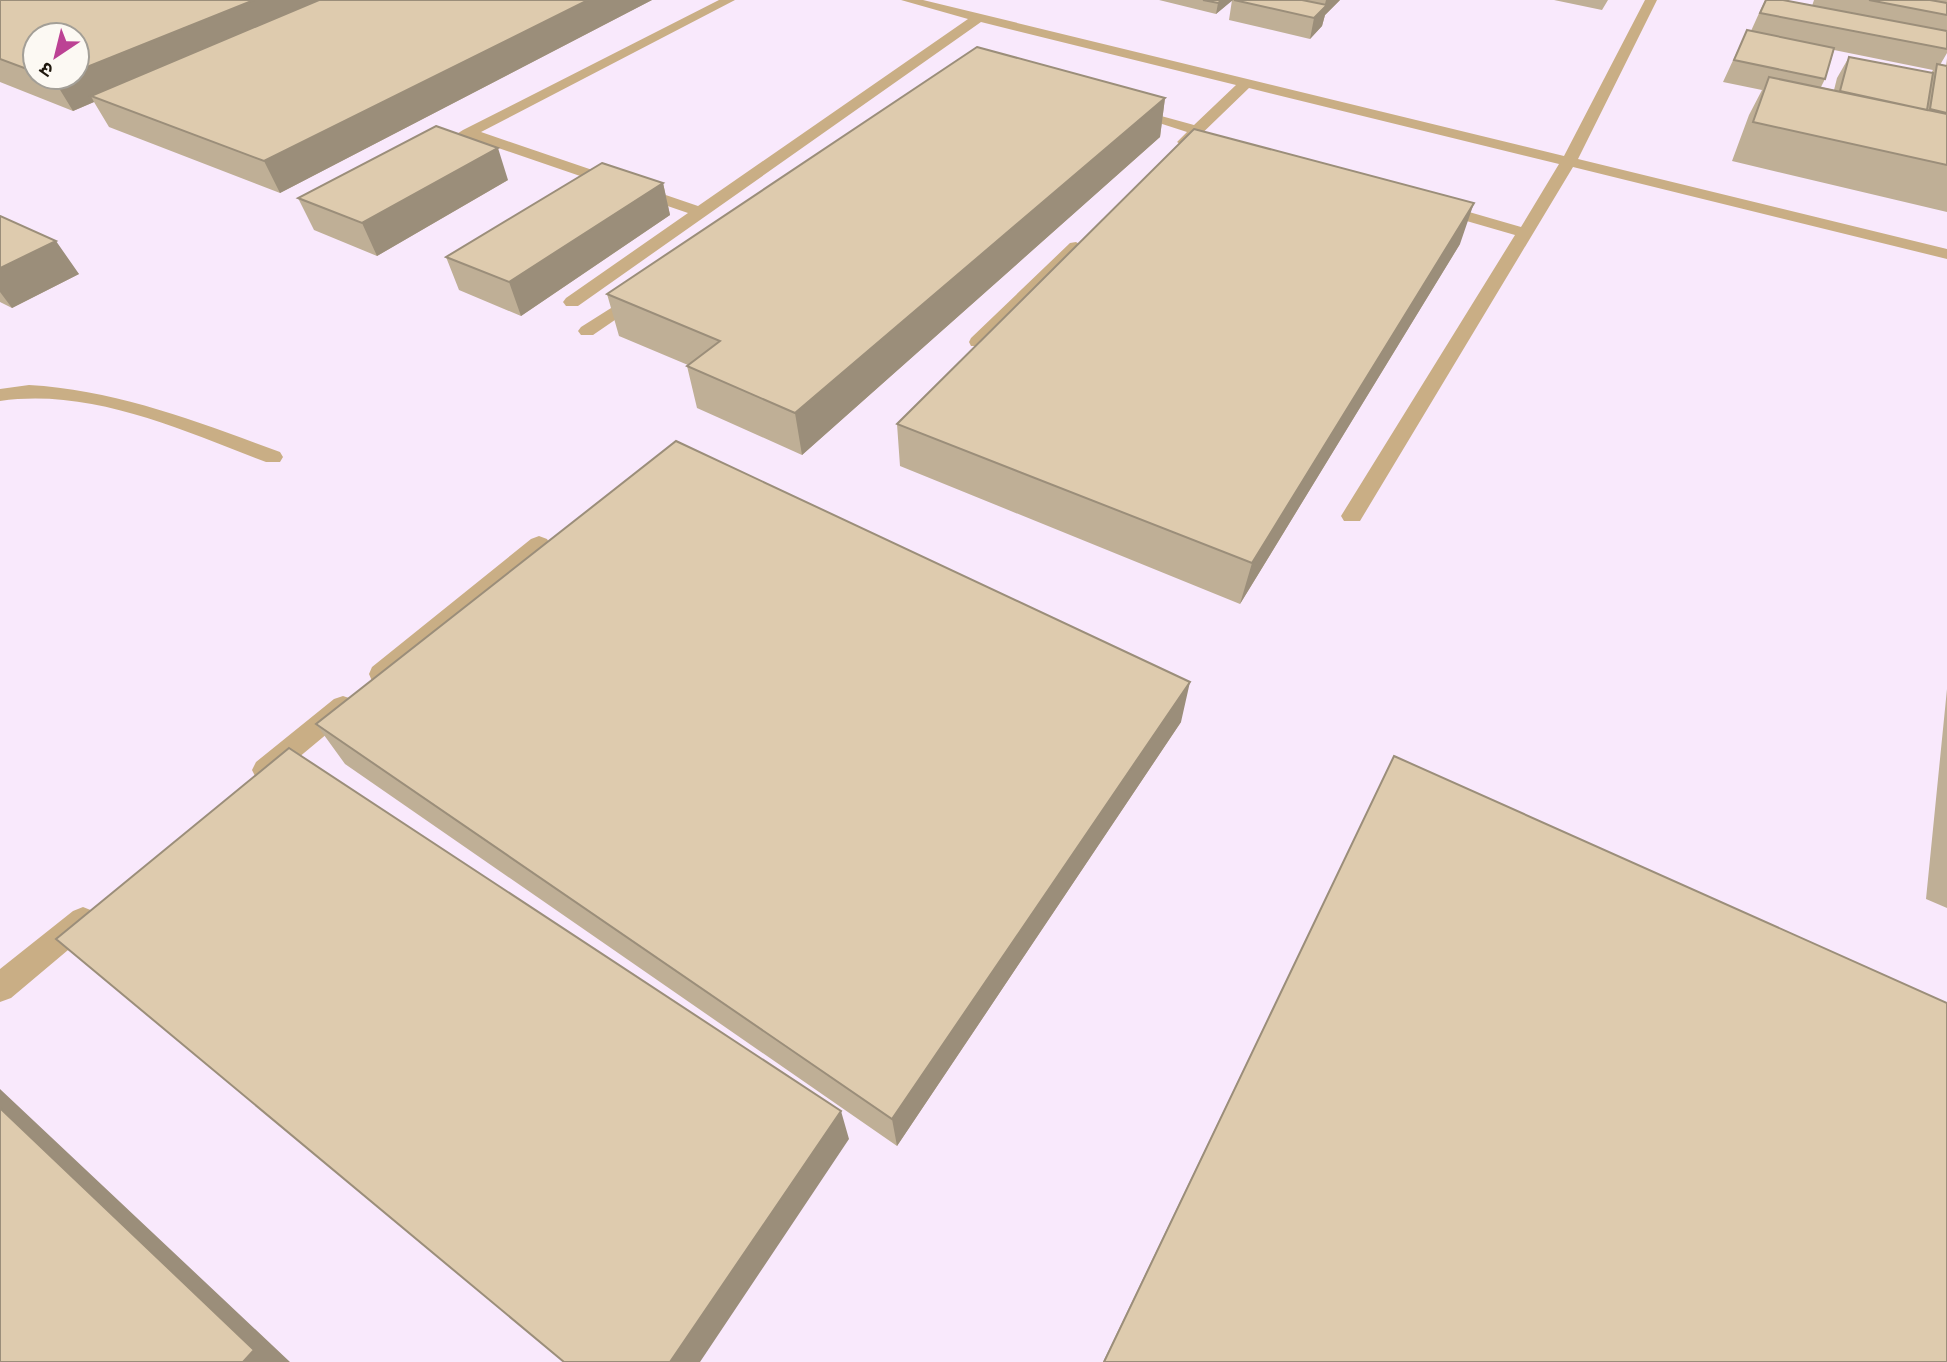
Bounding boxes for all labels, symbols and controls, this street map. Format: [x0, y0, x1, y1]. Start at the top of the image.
north arrow [21, 21, 91, 91]
text: उ [35, 56, 58, 82]

